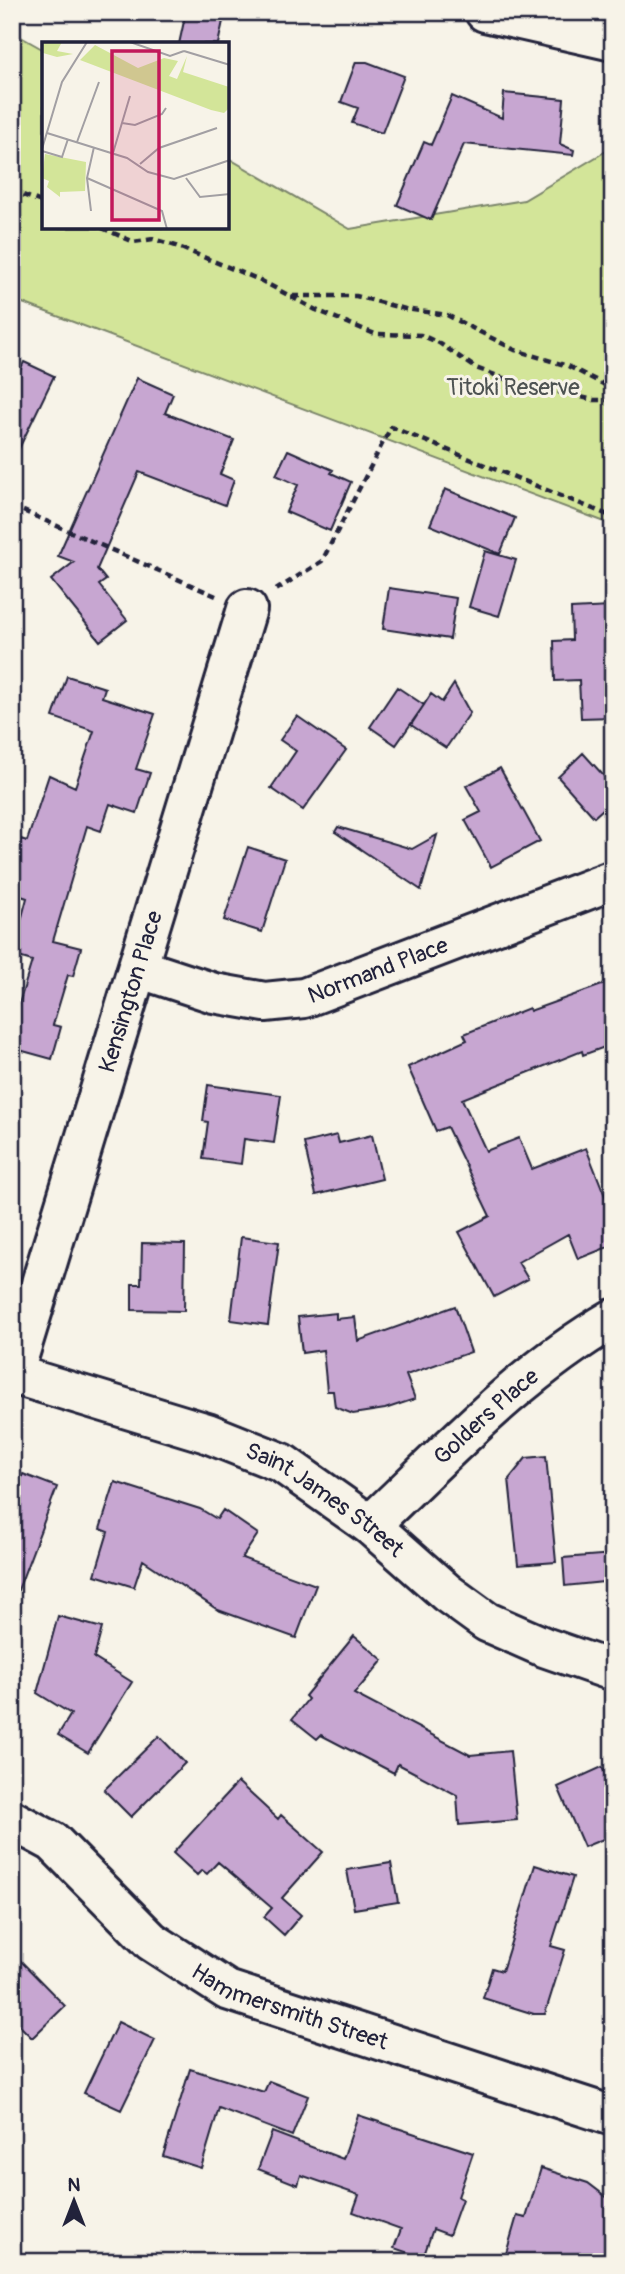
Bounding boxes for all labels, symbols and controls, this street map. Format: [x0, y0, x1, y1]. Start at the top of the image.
inset map [42, 42, 229, 229]
park label: Titoki Reserve [446, 373, 580, 402]
street label: Kensington Place [92, 907, 169, 1076]
street label: Normand Place [304, 930, 453, 1010]
street label: Golders Place [427, 1361, 545, 1471]
street label: Saint James Street [241, 1436, 411, 1564]
street label: Hammersmith Street [186, 1957, 392, 2057]
north arrow [38, 2166, 108, 2236]
text: N [68, 2173, 81, 2197]

